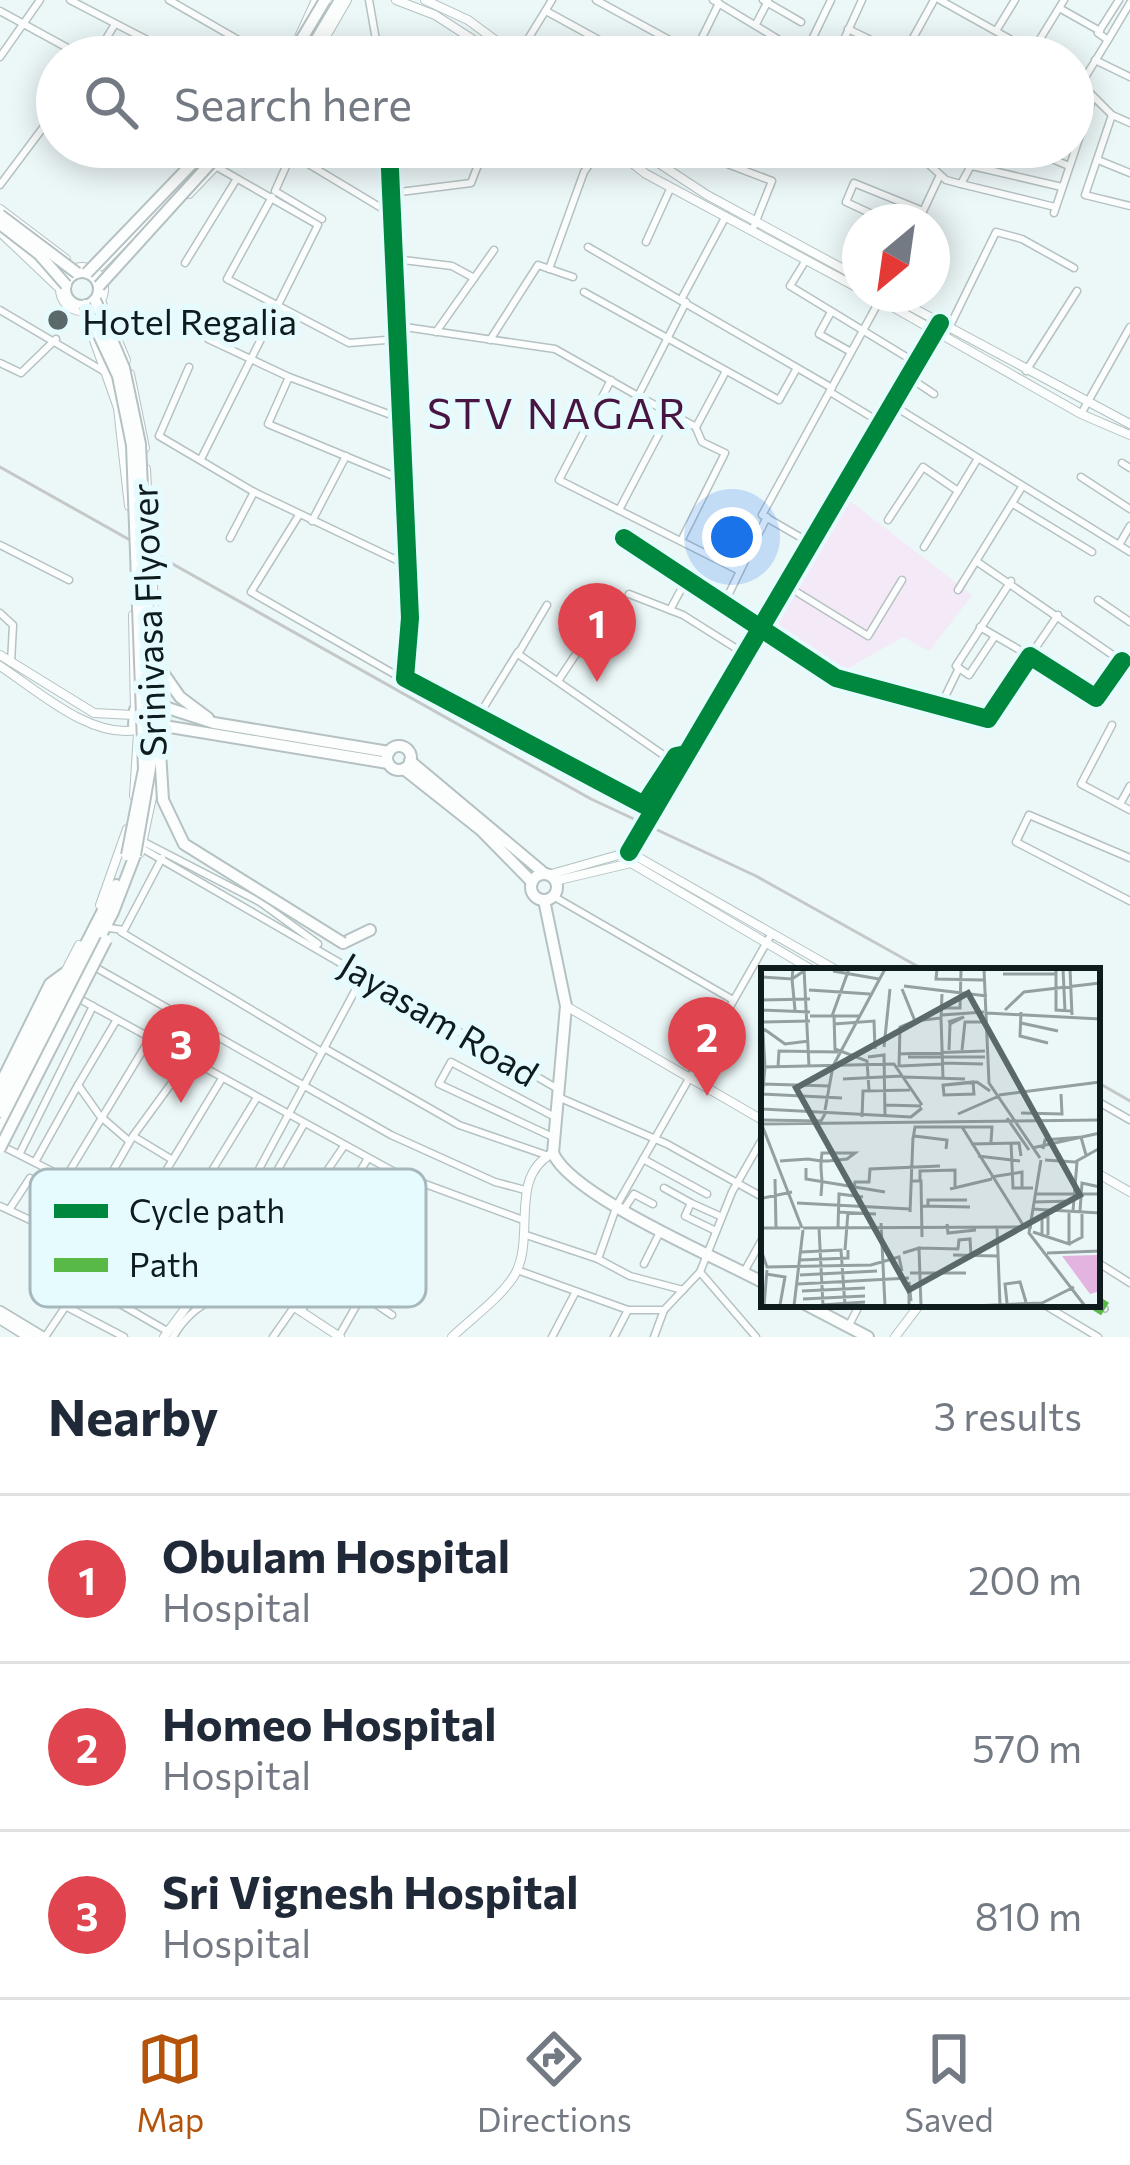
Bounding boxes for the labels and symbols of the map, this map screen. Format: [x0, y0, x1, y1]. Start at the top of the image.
north arrow [842, 204, 950, 312]
place label: Hotel Regalia [82, 298, 297, 342]
marker: Hotel Regalia [45, 307, 71, 333]
district label: STV NAGAR [427, 386, 689, 438]
street label: Srinivasa Flyover [120, 483, 174, 757]
your location [702, 507, 762, 567]
pin: 1 [558, 583, 636, 682]
street label: Jayasam Road [333, 942, 547, 1094]
inset map [761, 968, 1100, 1307]
pin: 2 [668, 997, 746, 1096]
pin: 3 [142, 1004, 220, 1103]
legend [30, 1169, 426, 1307]
text: Cycle path [129, 1189, 285, 1230]
text: Path [129, 1243, 199, 1284]

